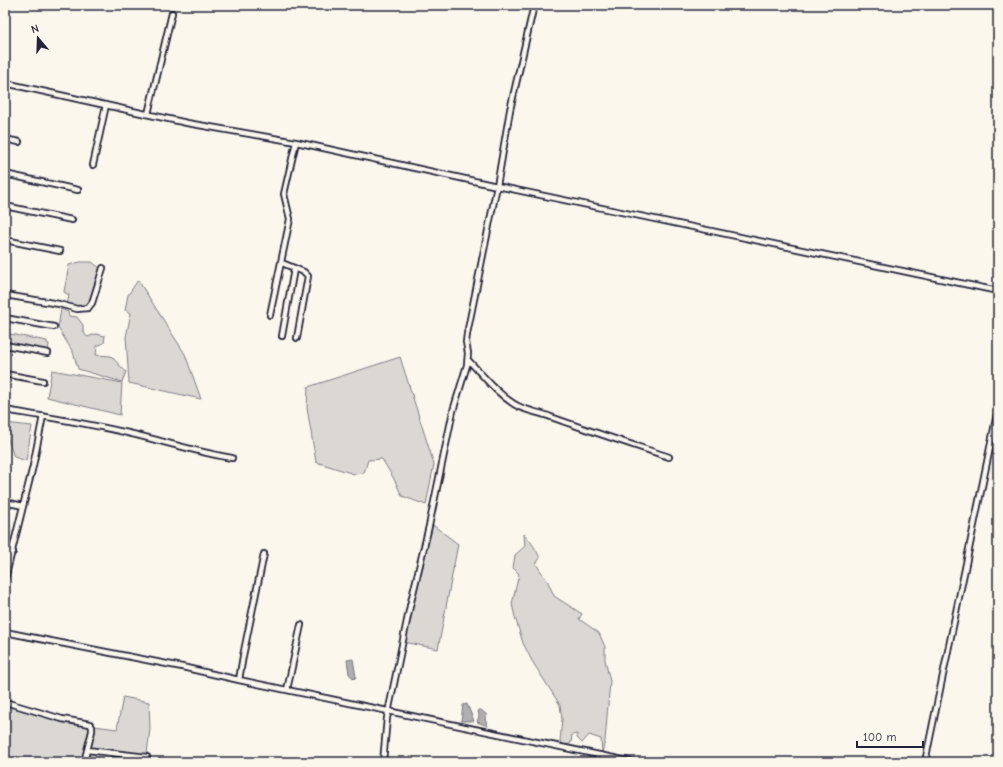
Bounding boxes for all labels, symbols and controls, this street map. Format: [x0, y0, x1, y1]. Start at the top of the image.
north arrow [18, 18, 58, 58]
text: N [29, 22, 40, 36]
scale bar [857, 723, 923, 749]
text: 100 m [863, 730, 896, 744]

